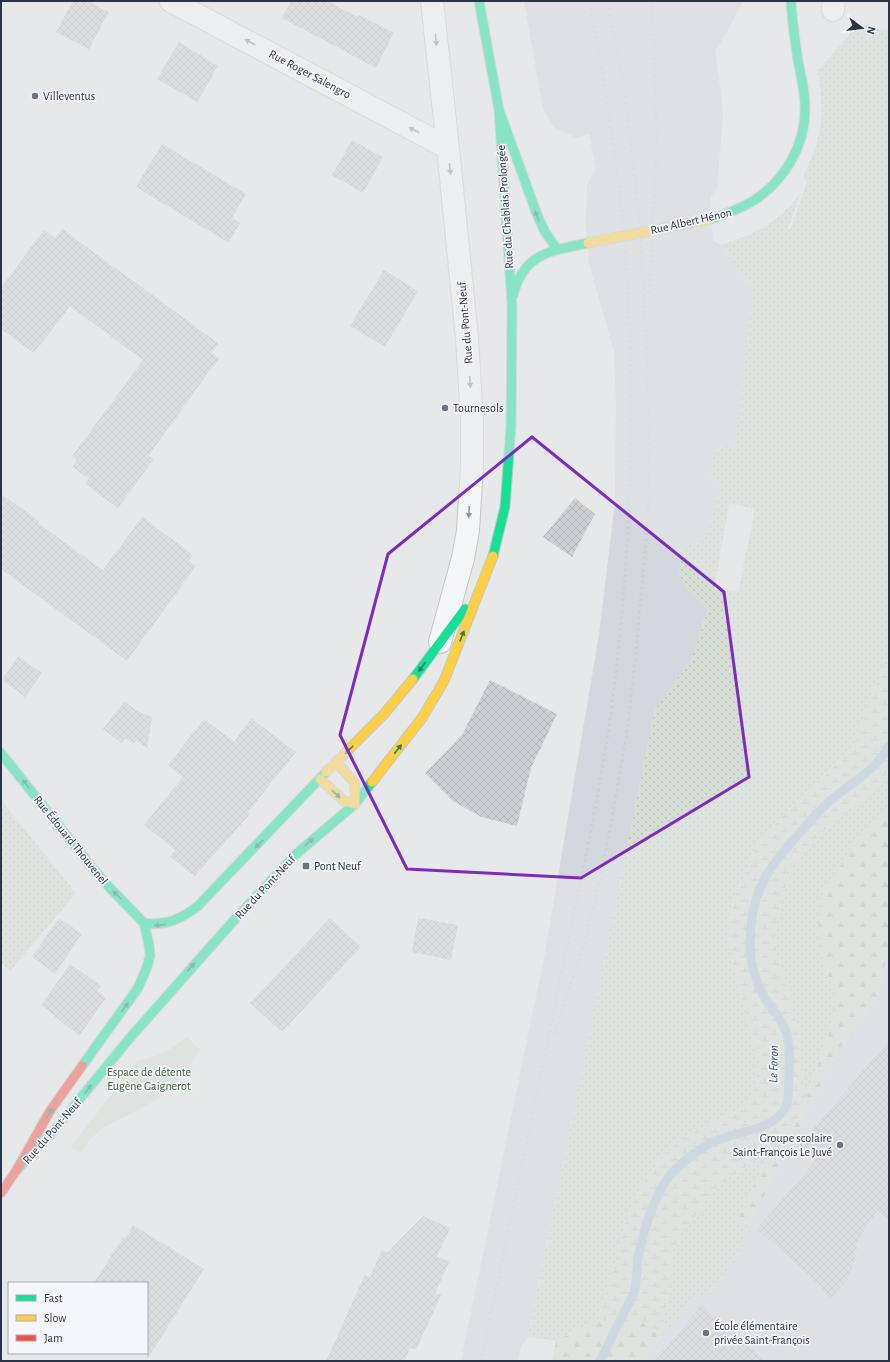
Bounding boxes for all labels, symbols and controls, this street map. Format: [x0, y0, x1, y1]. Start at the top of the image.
north arrow [842, 8, 882, 48]
text: N [865, 25, 877, 36]
one-way arrow [433, 34, 439, 46]
one-way arrow [244, 39, 255, 46]
street label: Rue Roger Salengro [267, 47, 353, 101]
place label: Villeventus [43, 90, 95, 102]
marker: Villeventus [30, 91, 40, 101]
one-way arrow [408, 126, 420, 133]
street label: Rue du Chablais Prolongée [495, 145, 515, 269]
one-way arrow [447, 163, 454, 175]
street label: Rue Albert Hénon [649, 206, 733, 236]
one-way arrow [534, 209, 540, 221]
street label: Rue du Pont-Neuf [455, 280, 475, 364]
one-way arrow [467, 376, 474, 388]
place label: Tournesols [453, 402, 503, 414]
marker: Tournesols [440, 403, 450, 413]
one-way arrow [466, 506, 473, 518]
one-way arrow [460, 630, 466, 642]
one-way arrow [418, 662, 426, 672]
one-way arrow [394, 743, 402, 754]
one-way arrow [344, 745, 354, 755]
one-way arrow [21, 779, 30, 790]
one-way arrow [332, 789, 341, 798]
street label: Rue Édouard Thouvenel [32, 793, 111, 887]
one-way arrow [304, 838, 314, 847]
one-way arrow [254, 839, 263, 849]
street label: Rue du Pont-Neuf [233, 852, 298, 921]
place label: Pont Neuf [314, 860, 362, 872]
marker: Pont Neuf [301, 861, 311, 871]
one-way arrow [112, 890, 122, 900]
one-way arrow [154, 921, 166, 928]
one-way arrow [187, 962, 196, 973]
one-way arrow [120, 1001, 129, 1012]
water label: Le Foron [767, 1045, 781, 1083]
park label: Espace de détente Eugène Gaignerot [107, 1066, 191, 1092]
one-way arrow [84, 1083, 92, 1094]
street label: Rue du Pont-Neuf [21, 1095, 84, 1166]
one-way arrow [46, 1107, 53, 1119]
place label: Groupe scolaire Saint-François Le Juvé [733, 1132, 832, 1158]
marker: Groupe scolaire Saint-François Le Juvé [835, 1140, 845, 1150]
legend [8, 1282, 148, 1354]
text: Fast [44, 1292, 63, 1304]
text: Slow [44, 1312, 66, 1324]
place label: École élémentaire privée Saint-François [714, 1319, 810, 1346]
marker: École élémentaire privée Saint-François [701, 1328, 711, 1338]
text: Jam [44, 1332, 63, 1344]

